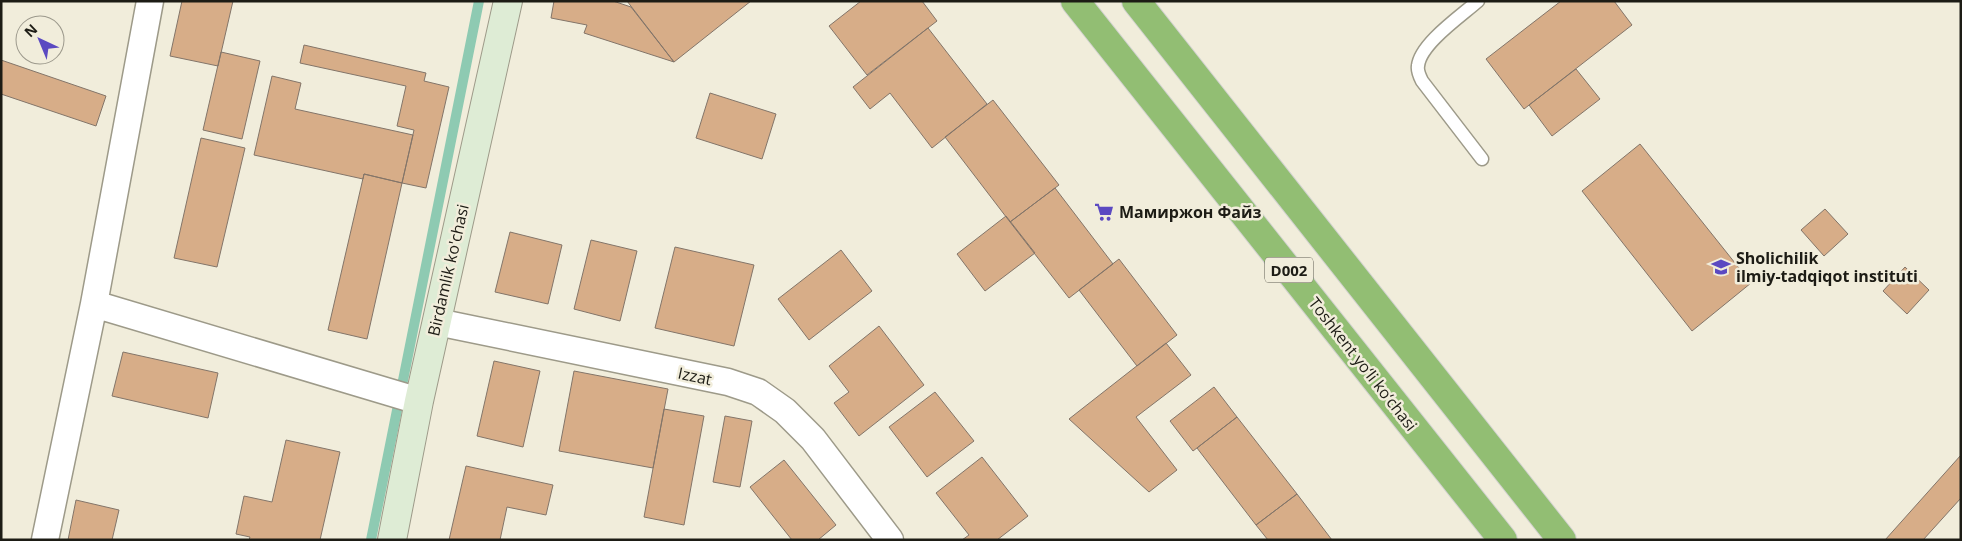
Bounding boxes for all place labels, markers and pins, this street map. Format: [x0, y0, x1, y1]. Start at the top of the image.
supermarket icon: Мамиржон Файз [1093, 201, 1115, 223]
place label: Мамиржон Файз [1119, 201, 1261, 223]
place label: Sholichilik ilmiy-tadqiqot instituti [1736, 247, 1918, 287]
school or university icon: Sholichilik ilmiy-tadqiqot instituti [1710, 256, 1732, 278]

